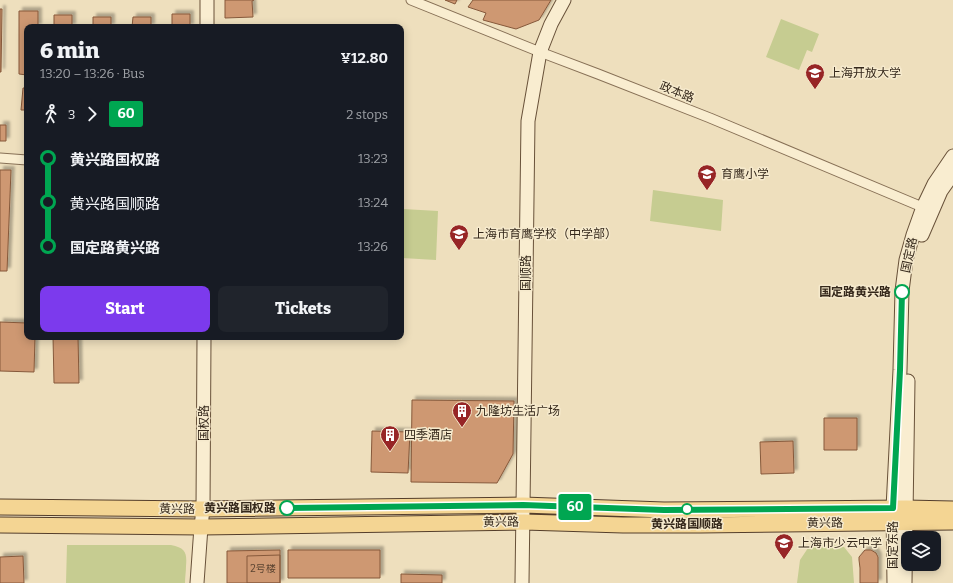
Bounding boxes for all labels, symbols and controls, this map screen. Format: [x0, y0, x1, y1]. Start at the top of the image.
text: 6 min [40, 37, 99, 64]
text: ¥12.80 [341, 49, 388, 67]
school or university icon: 上海开放大学 [804, 62, 826, 90]
text: 13:20 – 13:26 · Bus [40, 66, 145, 81]
place label: 上海开放大学 [829, 66, 901, 80]
street label: 政本路 [658, 79, 696, 105]
icon: walk [40, 103, 62, 125]
icon: forward [81, 103, 103, 125]
text: 60 [117, 105, 135, 122]
text: 3 [68, 107, 75, 122]
text: 2 stops [346, 107, 388, 122]
text: 黄兴路国权路 [70, 151, 160, 169]
text: 13:23 [358, 151, 388, 166]
school or university icon: 育鹰小学 [696, 163, 718, 191]
place label: 育鹰小学 [721, 167, 769, 181]
text: 黄兴路国顺路 [70, 195, 160, 213]
text: 13:24 [358, 195, 388, 210]
school or university icon: 上海市育鹰学校（中学部） [448, 223, 470, 251]
place label: 上海市育鹰学校（中学部） [473, 227, 617, 241]
street label: 国定路 [898, 236, 920, 274]
text: 国定路黄兴路 [70, 239, 160, 257]
text: 13:26 [358, 239, 388, 254]
street label: 国顺路 [519, 255, 533, 291]
marker: 国定路黄兴路 [894, 284, 910, 300]
place label: 国定路黄兴路 [819, 285, 891, 299]
button: Start [40, 286, 210, 332]
button: Tickets [218, 286, 388, 332]
building icon: 九隆坊生活广场 [451, 400, 473, 428]
place label: 九隆坊生活广场 [476, 404, 560, 418]
street label: 国权路 [197, 405, 211, 441]
building icon: 四季酒店 [379, 424, 401, 452]
place label: 四季酒店 [404, 428, 452, 442]
line badge: 60 [557, 494, 593, 520]
text: 60 [566, 498, 584, 515]
marker: 黄兴路国权路 [279, 500, 295, 516]
place label: 黄兴路国权路 [204, 501, 276, 515]
street label: 黄兴路 [159, 502, 195, 516]
marker: 黄兴路国顺路 [681, 503, 693, 515]
street label: 黄兴路 [483, 515, 519, 529]
street label: 黄兴路 [807, 516, 843, 530]
place label: 黄兴路国顺路 [651, 517, 723, 531]
street label: 国定东路 [886, 521, 900, 569]
map controls [901, 531, 941, 571]
button: layers [901, 531, 941, 571]
school or university icon: 上海市少云中学 [773, 532, 795, 560]
place label: 上海市少云中学 [798, 536, 882, 550]
house number: 2号楼 [250, 563, 276, 575]

